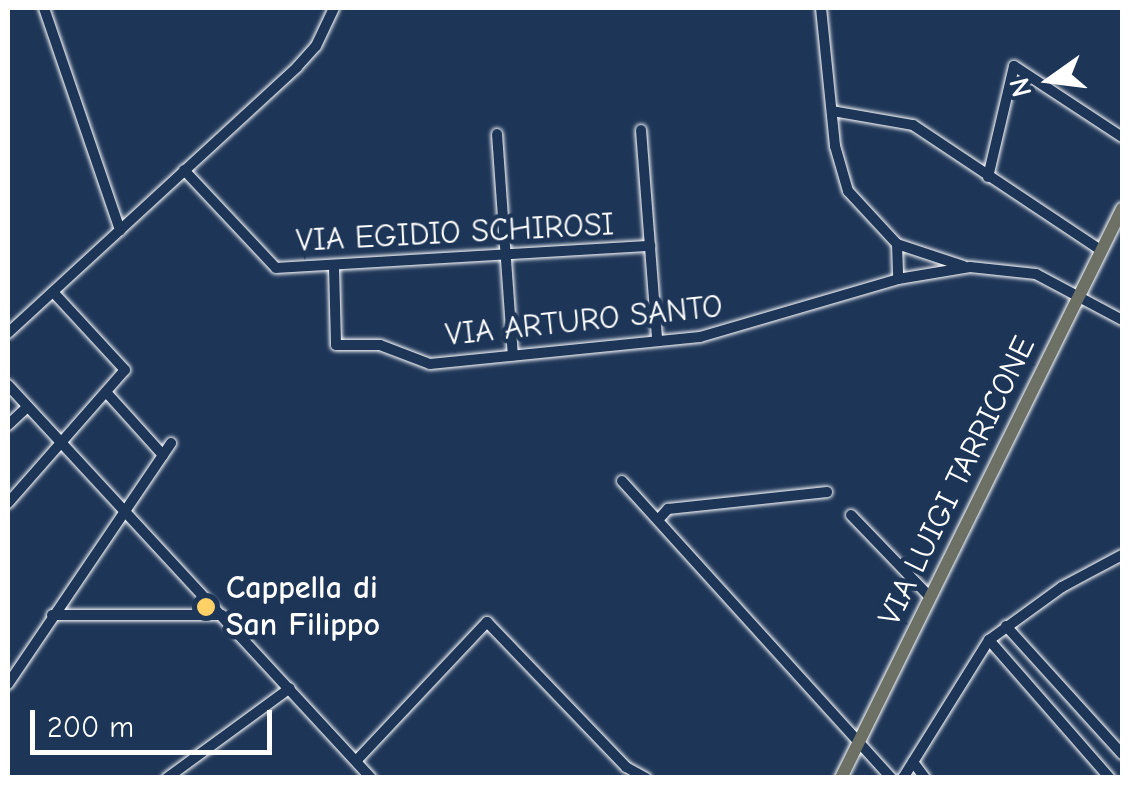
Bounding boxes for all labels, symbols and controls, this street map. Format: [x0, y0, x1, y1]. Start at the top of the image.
north arrow [1000, 30, 1100, 130]
text: N [1003, 75, 1039, 100]
street label: VIA EGIDIO SCHIROSI [295, 205, 615, 261]
street label: VIA ARTURO SANTO [443, 287, 725, 355]
street label: VIA LUIGI TARRICONE [870, 330, 1044, 632]
place label: Cappella di San Filippo [226, 570, 380, 645]
marker: Cappella di San Filippo [195, 596, 217, 618]
scale bar [35, 690, 278, 752]
text: 200 m [47, 710, 134, 745]

